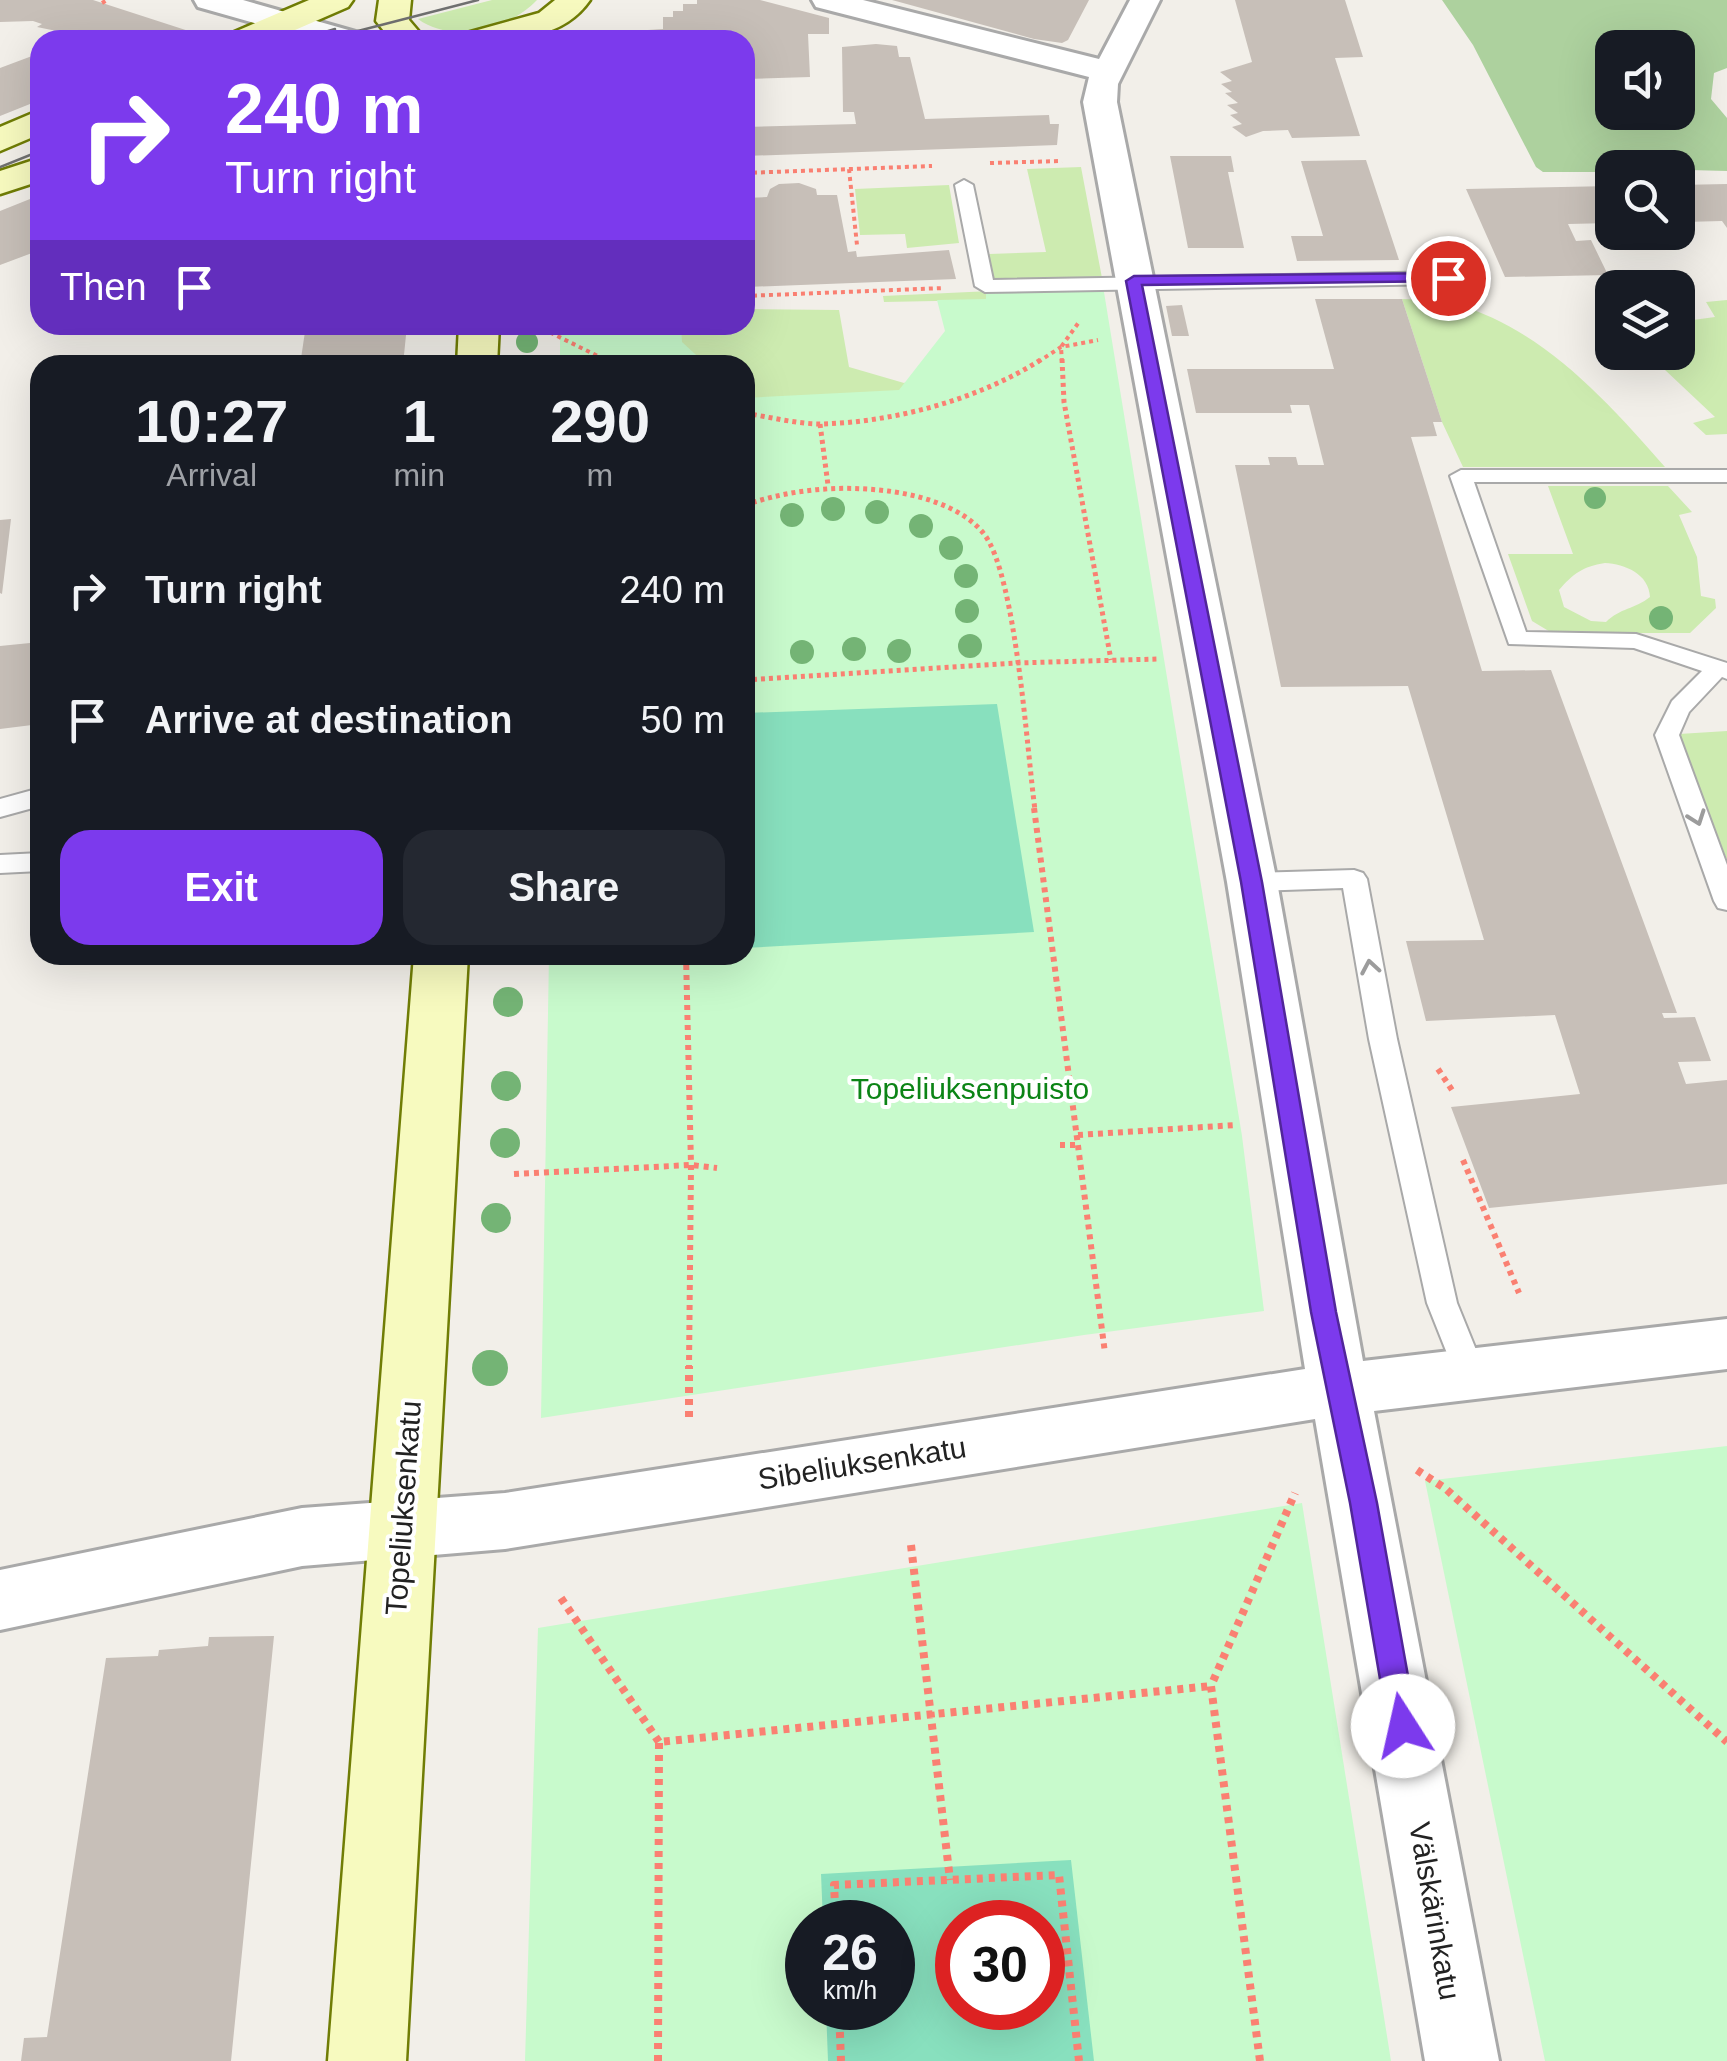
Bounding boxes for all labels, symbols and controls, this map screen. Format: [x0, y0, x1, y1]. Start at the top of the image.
map controls [1595, 30, 1695, 370]
button: sound [1595, 30, 1695, 130]
icon: right [60, 70, 190, 200]
text: 240 m [225, 70, 423, 148]
button: search [1595, 150, 1695, 250]
text: Turn right [225, 152, 416, 203]
pin [1406, 236, 1491, 321]
icon: arrive [1421, 251, 1476, 306]
icon: arrive [167, 260, 222, 315]
text: Then [60, 266, 147, 308]
button: layers [1595, 270, 1695, 370]
text: 10:27 [135, 388, 288, 455]
text: 1 [402, 388, 436, 455]
text: 290 [550, 388, 650, 455]
text: Arrival [166, 457, 257, 493]
text: min [393, 457, 445, 493]
text: m [587, 457, 613, 493]
icon: right [60, 563, 115, 618]
text: Turn right [145, 569, 322, 611]
text: 240 m [619, 569, 725, 611]
icon: arrive [60, 693, 115, 748]
text: Arrive at destination [145, 699, 512, 741]
text: 50 m [641, 699, 725, 741]
one-way arrow [1685, 809, 1706, 826]
button: Exit [60, 830, 383, 945]
button: Share [403, 830, 725, 945]
one-way arrow [1360, 959, 1381, 976]
park label: Topeliuksenpuisto [851, 1072, 1089, 1105]
street label: Topeliuksenkatu [379, 1400, 427, 1616]
street label: Sibeliuksenkatu [756, 1430, 968, 1496]
position arrow [1351, 1674, 1455, 1778]
street label: Välskärinkatu [1403, 1819, 1467, 2003]
speed limit sign: 30 [935, 1900, 1065, 2030]
text: 26 [822, 1925, 878, 1981]
text: km/h [823, 1976, 877, 2004]

